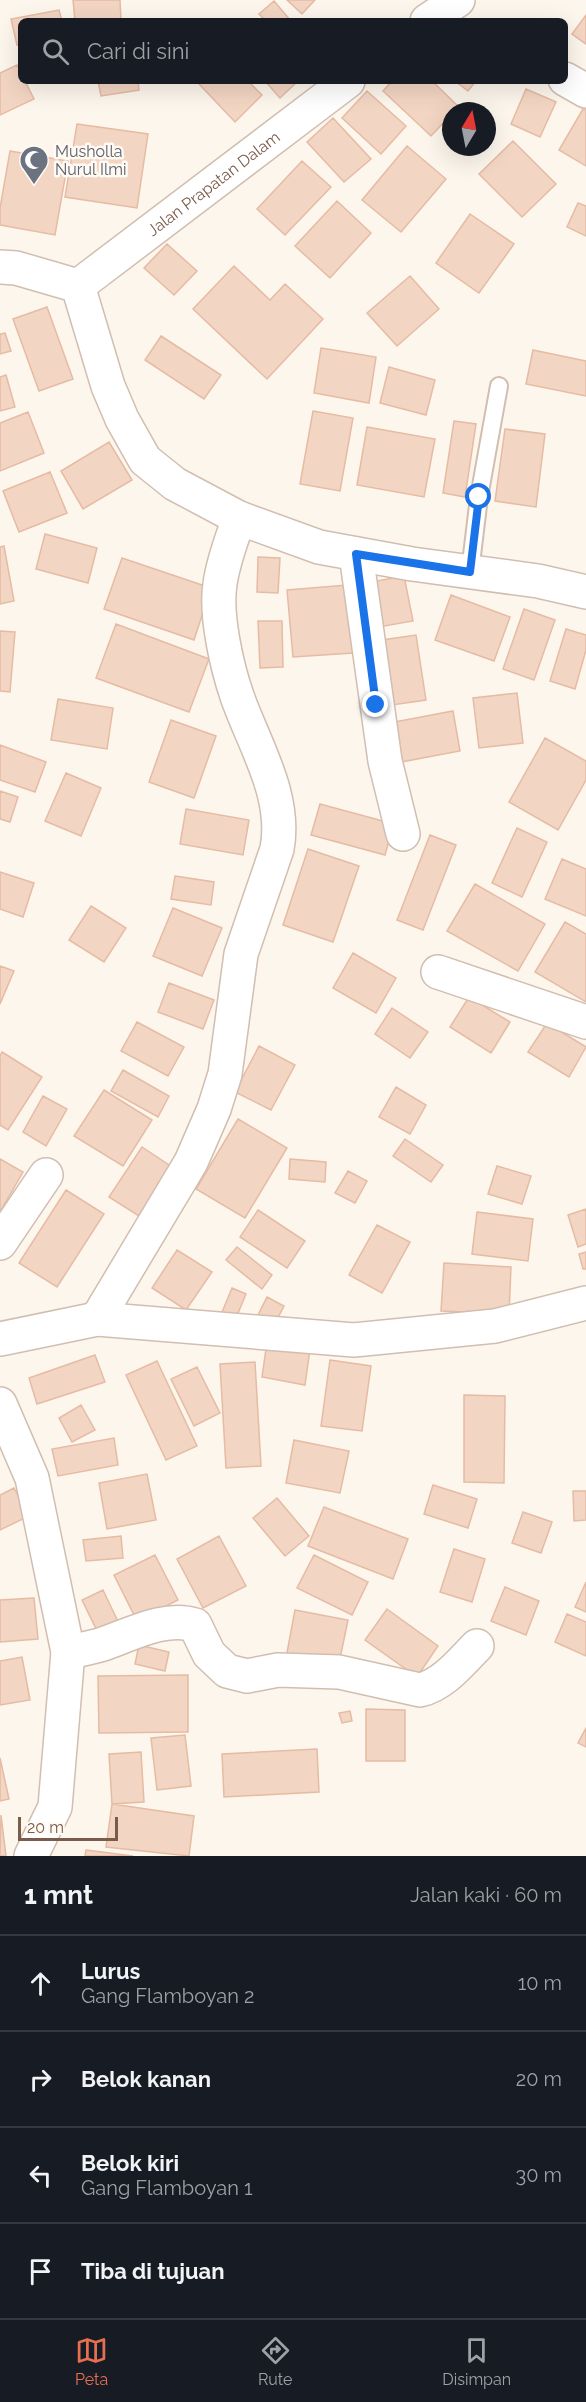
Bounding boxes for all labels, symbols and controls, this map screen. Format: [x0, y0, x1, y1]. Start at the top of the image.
search box [18, 18, 568, 84]
icon: search [39, 35, 72, 68]
text: Cari di sini [87, 38, 189, 64]
north arrow [442, 102, 496, 156]
street label: Jalan Prapatan Dalam [144, 127, 284, 240]
place label: Musholla Nurul Ilmi [55, 142, 126, 179]
mosque icon: Musholla Nurul Ilmi [18, 144, 50, 186]
route start [465, 483, 491, 509]
route end [362, 691, 388, 717]
scale bar [18, 1814, 118, 1842]
text: 20 m [27, 1818, 64, 1837]
text: 1 mnt [24, 1880, 93, 1910]
text: Jalan kaki · 60 m [410, 1883, 562, 1907]
text: Lurus [81, 1958, 140, 1984]
icon: ahead [24, 1967, 57, 2000]
text: 10 m [518, 1971, 562, 1995]
text: Gang Flamboyan 2 [81, 1984, 254, 2008]
icon: right [24, 2063, 57, 2096]
text: Belok kanan [81, 2066, 211, 2092]
text: 20 m [516, 2067, 562, 2091]
text: Belok kiri [81, 2150, 179, 2176]
icon: left [24, 2159, 57, 2192]
text: 30 m [516, 2163, 562, 2187]
text: Gang Flamboyan 1 [81, 2176, 253, 2200]
icon: arrive [24, 2255, 57, 2288]
text: Tiba di tujuan [81, 2258, 224, 2284]
tab: Peta [75, 2334, 108, 2389]
tab: Rute [258, 2334, 292, 2389]
tab: Disimpan [442, 2334, 511, 2389]

